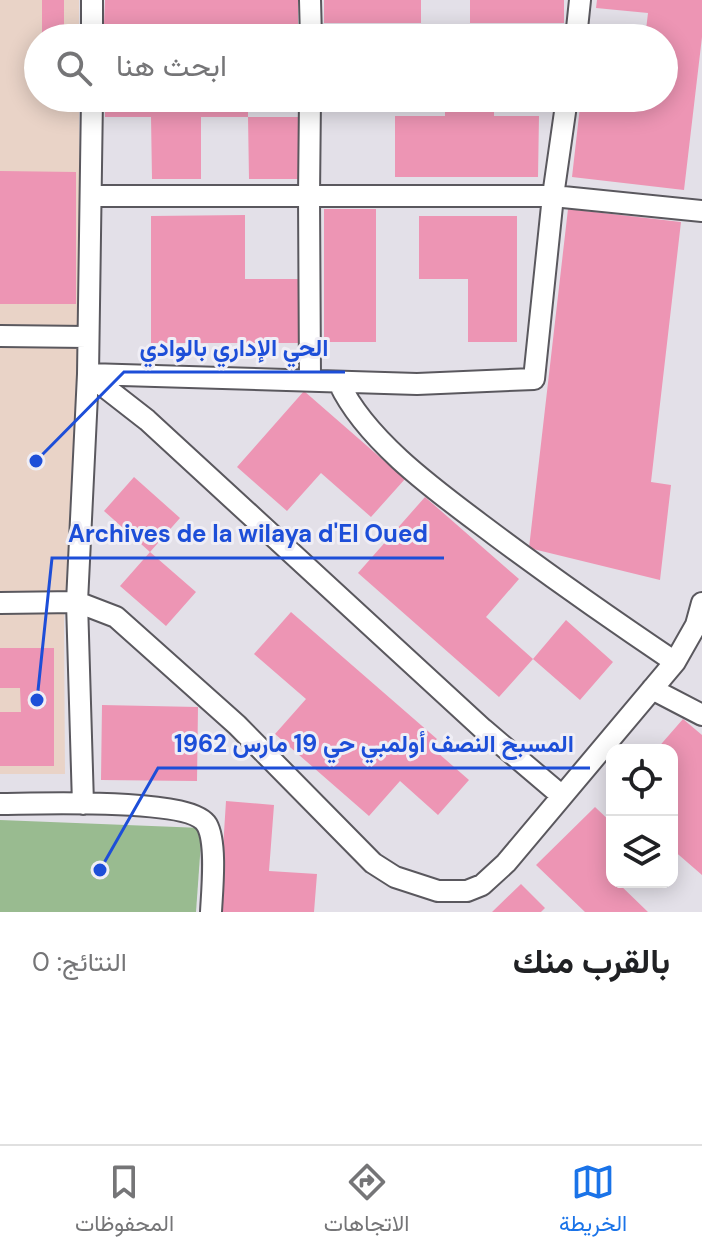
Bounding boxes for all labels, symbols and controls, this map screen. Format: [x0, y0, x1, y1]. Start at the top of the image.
search box [24, 24, 678, 112]
icon: search [52, 46, 96, 90]
text: ابحث هنا [116, 46, 227, 85]
callout: الحي الإداري بالوادي [124, 324, 345, 372]
text: الحي الإداري بالوادي [140, 332, 328, 368]
callout: Archives de la wilaya d'El Oued [52, 510, 444, 558]
text: Archives de la wilaya d'El Oued [68, 518, 428, 549]
callout: المسبح النصف أولمبي حي 19 مارس 1962 [158, 720, 590, 768]
text: المسبح النصف أولمبي حي 19 مارس 1962 [174, 728, 574, 764]
map controls [606, 744, 678, 888]
button: locate [606, 744, 678, 816]
button: layers [606, 816, 678, 888]
text: بالقرب منك [513, 939, 670, 984]
text: النتائج: 0 [32, 945, 127, 979]
tab: المحفوظات [75, 1160, 174, 1243]
tab: الاتجاهات [324, 1160, 409, 1243]
tab: الخريطة [559, 1160, 627, 1243]

